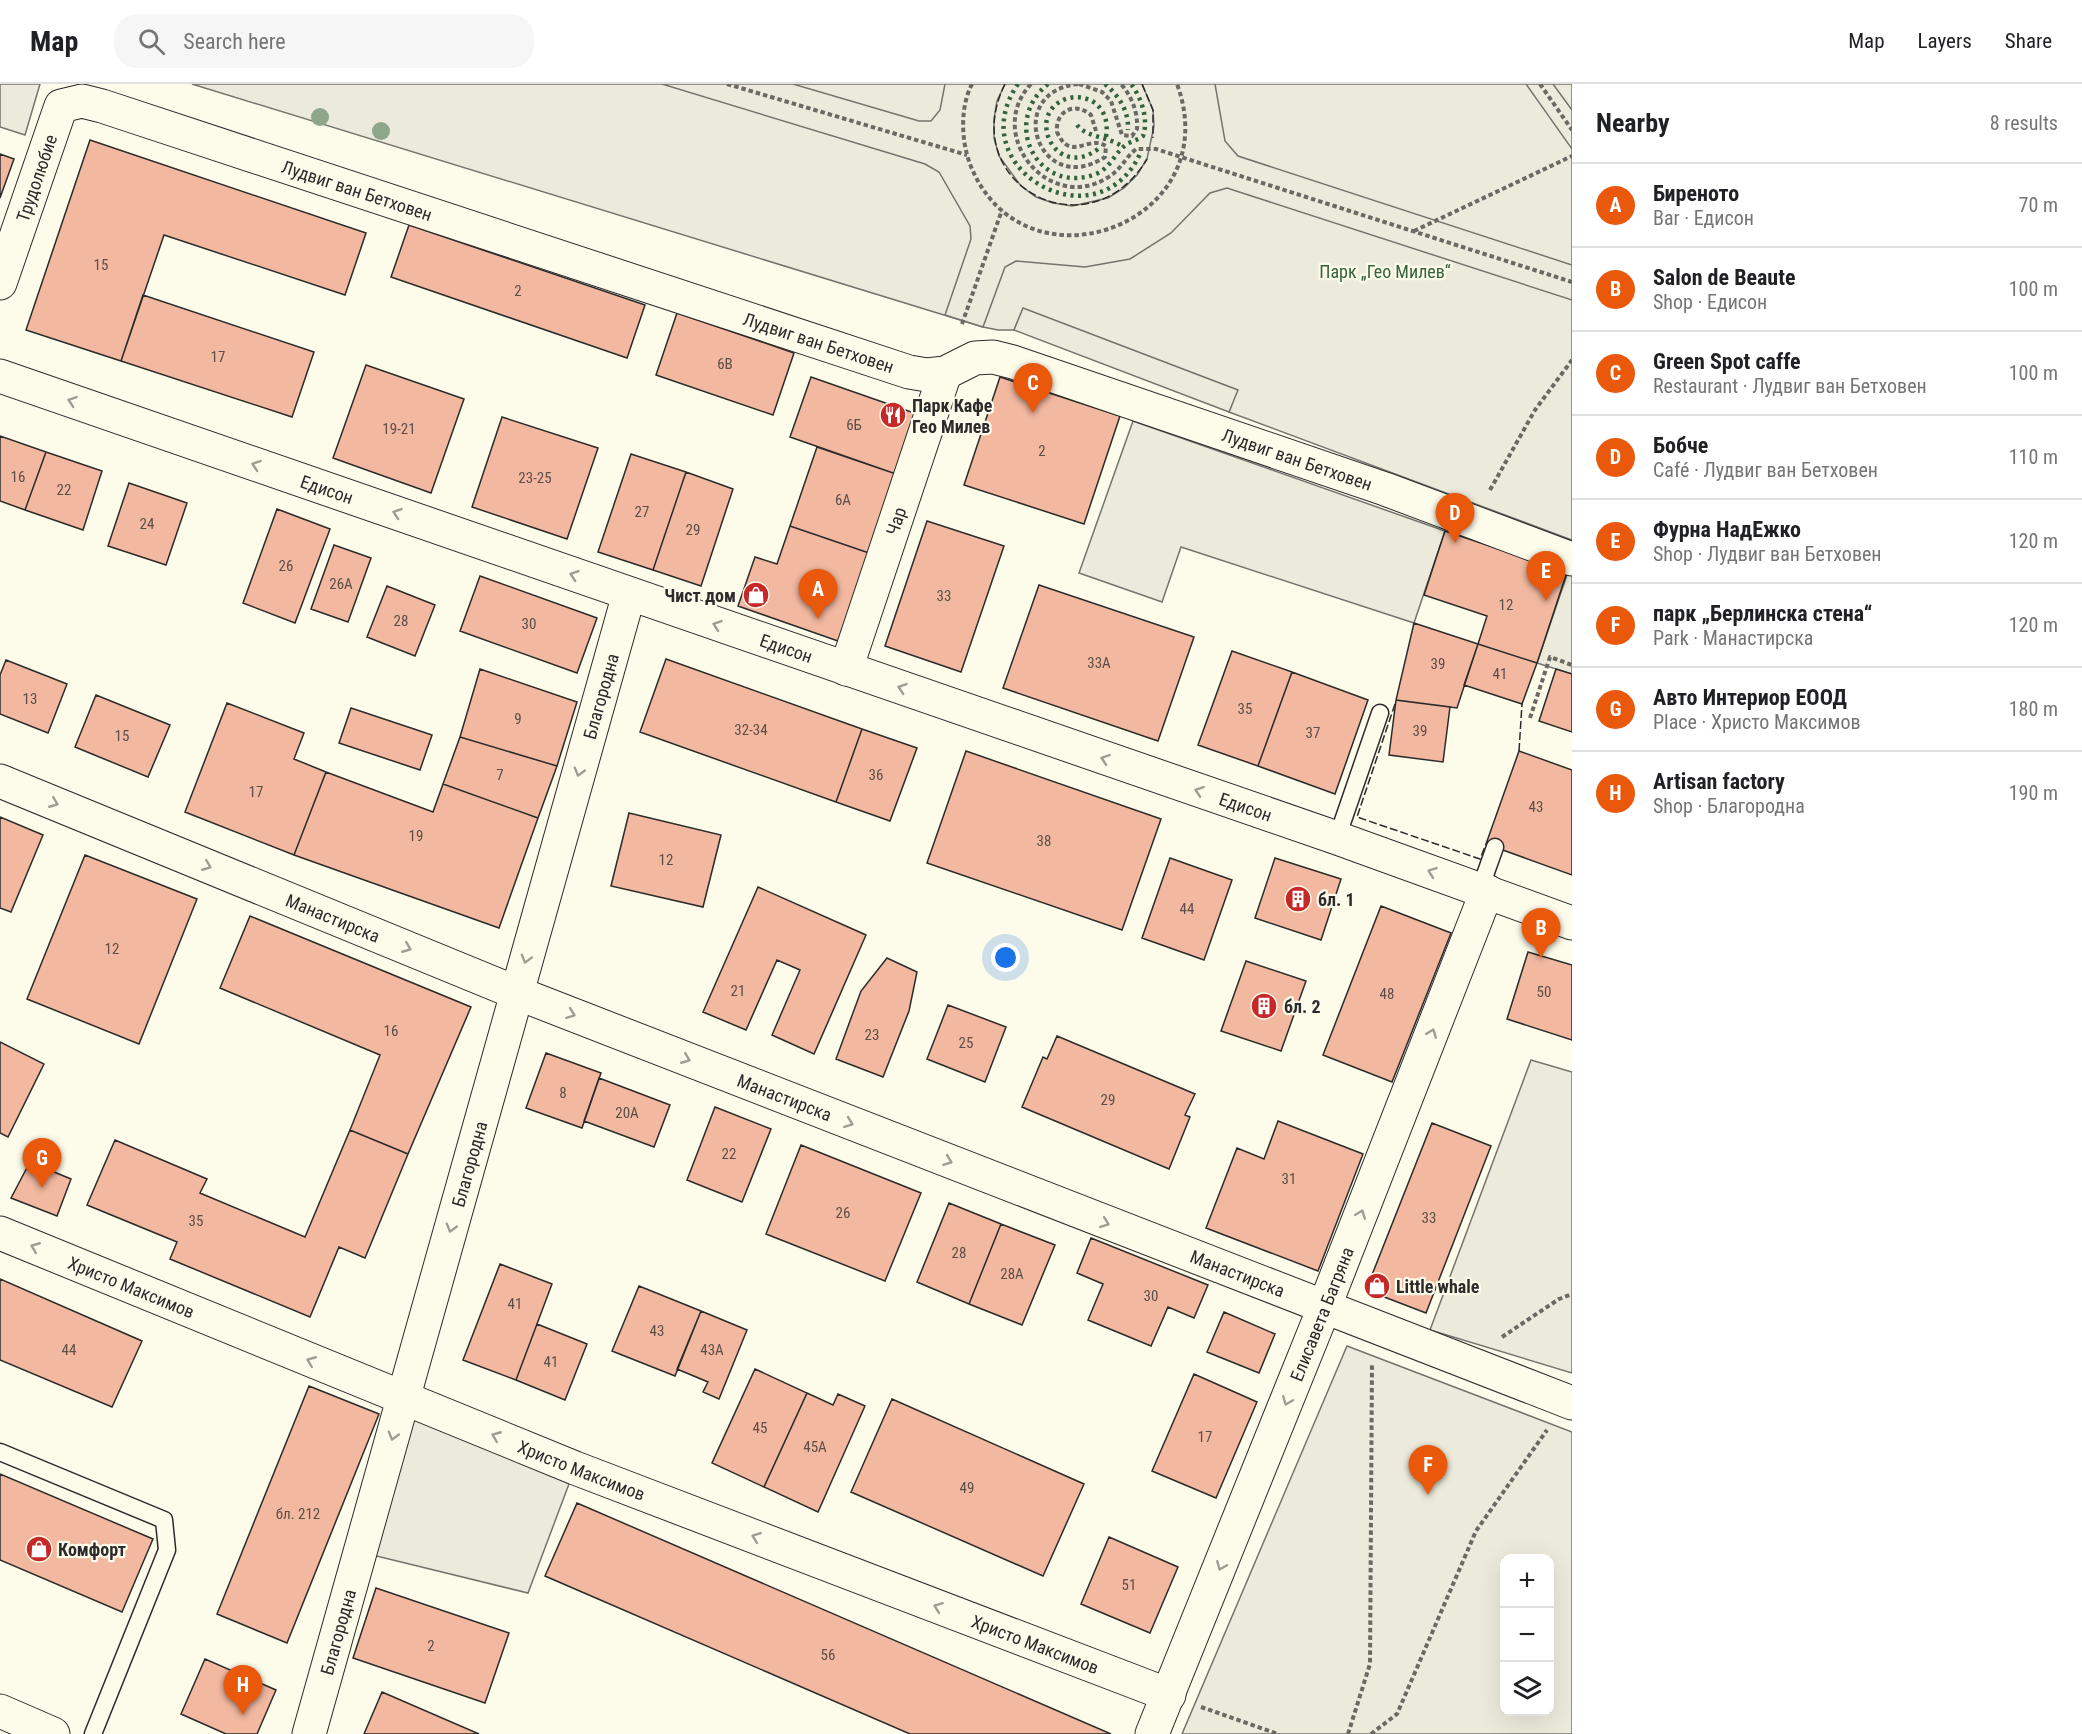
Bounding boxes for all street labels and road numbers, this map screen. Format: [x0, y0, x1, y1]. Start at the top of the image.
street label: Трудолюбие [11, 132, 61, 224]
street label: Лудвиг ван Бетховен [279, 156, 435, 225]
street label: Лудвиг ван Бетховен [741, 308, 897, 377]
street label: Лудвиг ван Бетховен [1219, 424, 1375, 494]
street label: Едисон [298, 470, 356, 508]
street label: Чар [881, 504, 910, 538]
street label: Едисон [757, 629, 815, 667]
street label: Благородна [578, 651, 622, 741]
street label: Едисон [1217, 788, 1275, 825]
street label: Манастирска [283, 889, 383, 946]
street label: Манастирска [734, 1069, 835, 1125]
street label: Благородна [447, 1119, 491, 1209]
street label: Елисавета Багряна [1285, 1244, 1357, 1384]
street label: Манастирска [1187, 1245, 1288, 1301]
street label: Христо Максимов [65, 1252, 198, 1322]
street label: Христо Максимов [515, 1435, 648, 1504]
street label: Благородна [316, 1587, 360, 1677]
street label: Христо Максимов [969, 1610, 1102, 1678]

